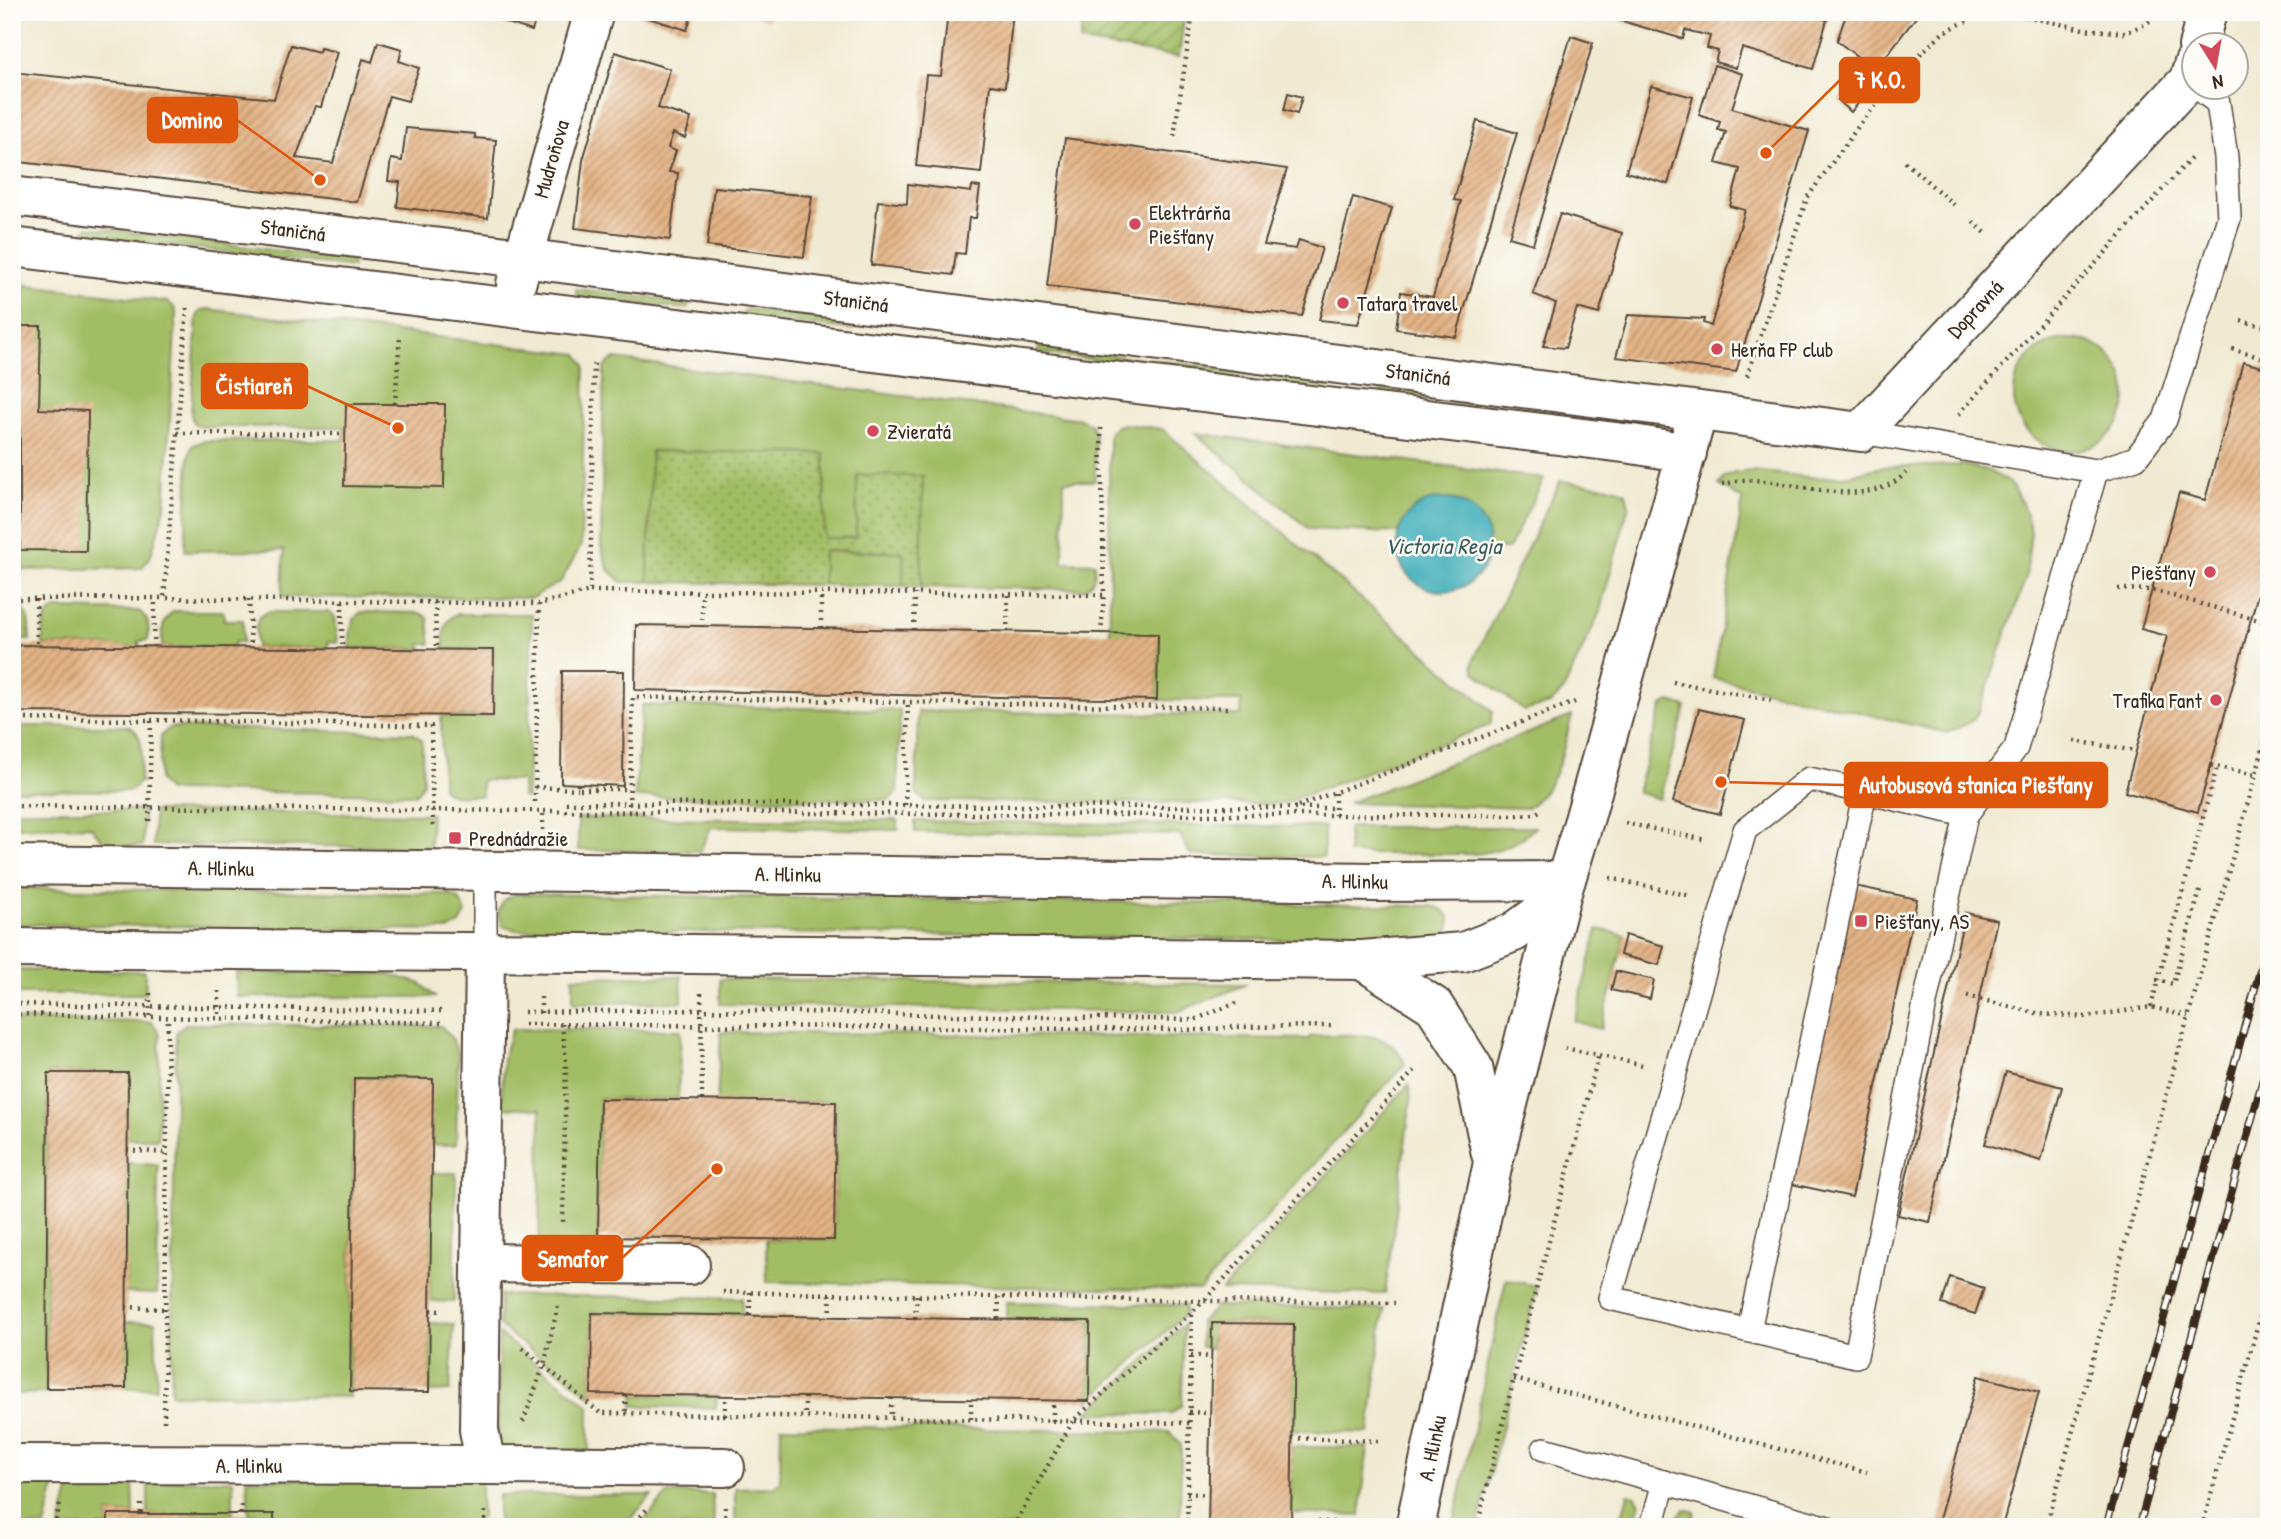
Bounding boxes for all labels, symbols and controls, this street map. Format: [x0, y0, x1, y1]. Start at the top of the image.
north arrow [2180, 32, 2250, 102]
callout: 7 K.O. [1840, 58, 1919, 102]
text: 7 K.O. [1853, 64, 1906, 95]
text: N [2211, 69, 2226, 96]
callout: Domino [148, 98, 237, 142]
text: Domino [162, 104, 223, 135]
street label: Mudroňova [526, 116, 576, 202]
place label: Elektrárňa Piešťany [1149, 198, 1230, 251]
street label: Staničná [259, 212, 327, 248]
marker: Elektrárňa Piešťany [1127, 216, 1143, 232]
street label: Dopravná [1941, 274, 2009, 344]
street label: Staničná [822, 283, 890, 319]
place label: Tatara travel [1357, 289, 1458, 318]
marker: Tatara travel [1335, 295, 1351, 311]
place label: Herňa FP club [1731, 335, 1833, 364]
marker: Herňa FP club [1709, 341, 1725, 357]
street label: Staničná [1384, 356, 1452, 392]
callout: Čistiareň [202, 364, 307, 408]
text: Čistiareň [215, 370, 293, 401]
place label: Zvieratá [887, 417, 951, 446]
marker: Zvieratá [865, 423, 881, 439]
water label: Victoria Regia [1385, 530, 1503, 562]
place label: Piešťany [2131, 558, 2196, 587]
marker: Piešťany [2202, 564, 2218, 580]
place label: Trafika Fant [2113, 686, 2203, 715]
marker: Trafika Fant [2208, 692, 2224, 708]
callout: Autobusová stanica Piešťany [1845, 763, 2107, 807]
text: Autobusová stanica Piešťany [1859, 769, 2093, 801]
place label: Prednádražie [469, 824, 568, 853]
marker: Prednádražie [447, 830, 463, 846]
street label: A. Hlinku [188, 853, 255, 883]
street label: A. Hlinku [755, 859, 822, 889]
street label: A. Hlinku [1322, 866, 1389, 896]
place label: Piešťany, AS [1875, 907, 1969, 936]
marker: Piešťany, AS [1853, 913, 1869, 929]
callout: Semafor [523, 1236, 622, 1280]
text: Semafor [538, 1243, 609, 1274]
street label: A. Hlinku [1411, 1412, 1453, 1483]
street label: A. Hlinku [216, 1451, 283, 1480]

